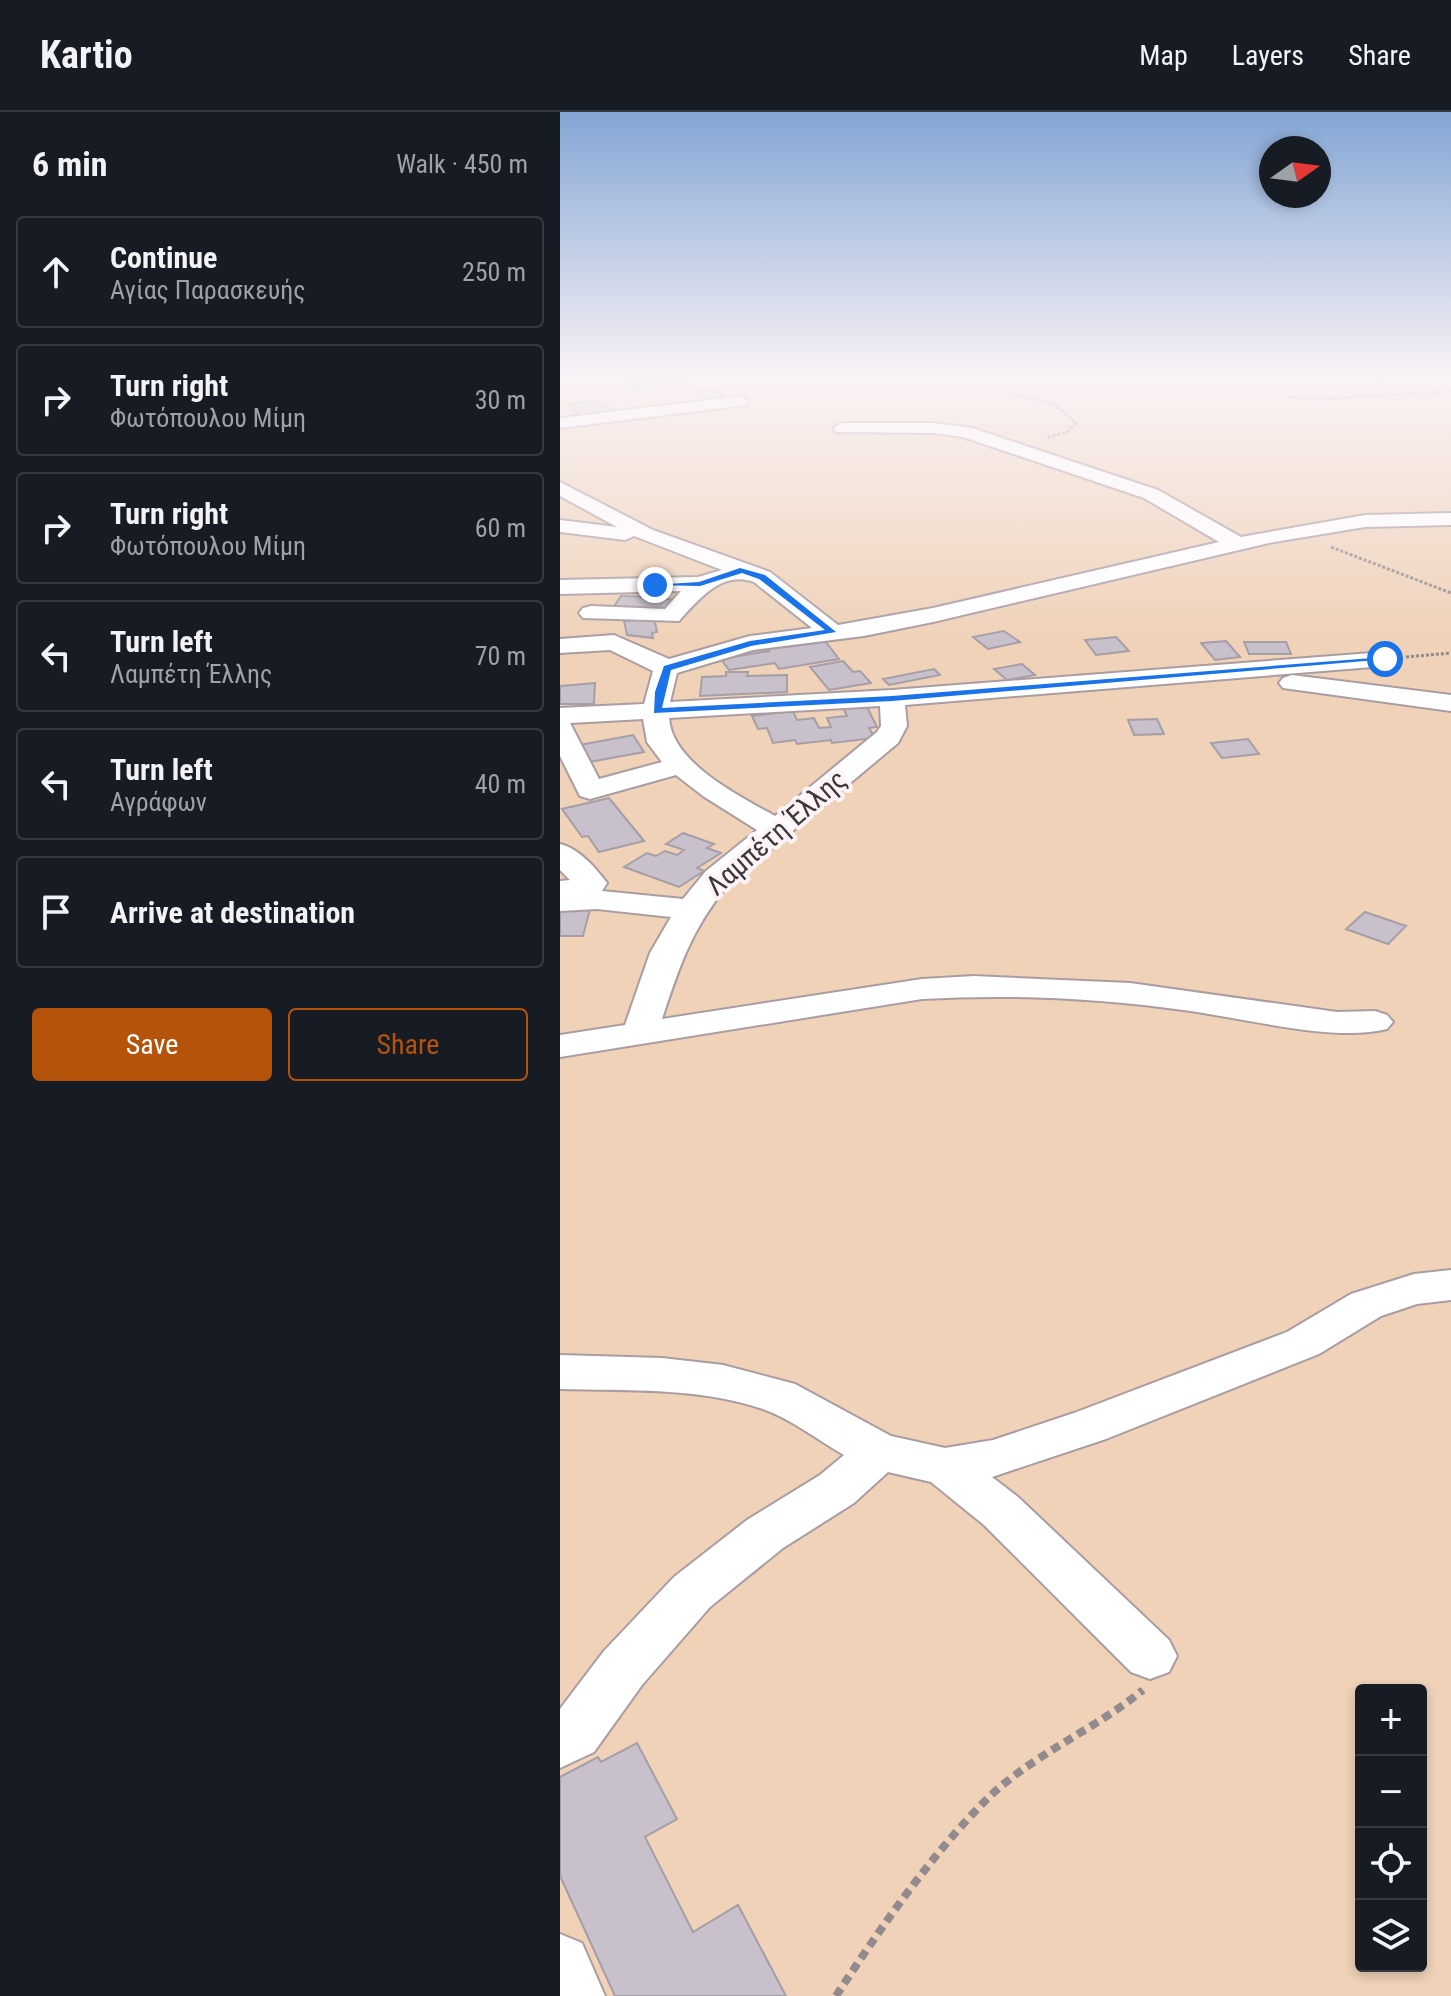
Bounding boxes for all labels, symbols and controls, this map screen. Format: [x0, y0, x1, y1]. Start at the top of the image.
text: Kartio [40, 33, 133, 77]
text: Map [1139, 39, 1188, 72]
text: Layers [1232, 39, 1304, 72]
text: Share [1348, 39, 1411, 72]
north arrow [1259, 136, 1331, 208]
text: 6 min [32, 144, 108, 184]
text: Walk · 450 m [396, 149, 528, 179]
text: Continue [110, 240, 217, 275]
icon: ahead [34, 250, 78, 294]
text: 250 m [462, 257, 526, 287]
text: Αγίας Παρασκευής [110, 275, 305, 305]
text: Turn right [110, 368, 228, 403]
icon: right [34, 378, 78, 422]
text: 30 m [475, 385, 526, 415]
text: Φωτόπουλου Μίμη [110, 403, 306, 433]
text: Turn right [110, 496, 228, 531]
icon: right [34, 506, 78, 550]
text: 60 m [475, 513, 526, 543]
text: Φωτόπουλου Μίμη [110, 531, 306, 561]
route end [637, 567, 673, 603]
text: Turn left [110, 624, 213, 659]
icon: left [34, 634, 78, 678]
text: 70 m [475, 641, 526, 671]
route start [1367, 641, 1403, 677]
text: Λαμπέτη Έλλης [110, 659, 272, 689]
text: Turn left [110, 752, 213, 787]
icon: left [34, 762, 78, 806]
street label: Λαμπέτη Έλλης [700, 763, 853, 902]
text: 40 m [475, 769, 526, 799]
text: Αγράφων [110, 787, 207, 817]
icon: arrive [34, 890, 78, 934]
text: Arrive at destination [110, 895, 355, 930]
button: Save [32, 1008, 272, 1081]
button: Share [288, 1008, 528, 1081]
map controls [1355, 1684, 1427, 1972]
button: + [1355, 1684, 1427, 1756]
button: − [1355, 1756, 1427, 1828]
button: locate [1355, 1828, 1427, 1900]
button: layers [1355, 1900, 1427, 1972]

